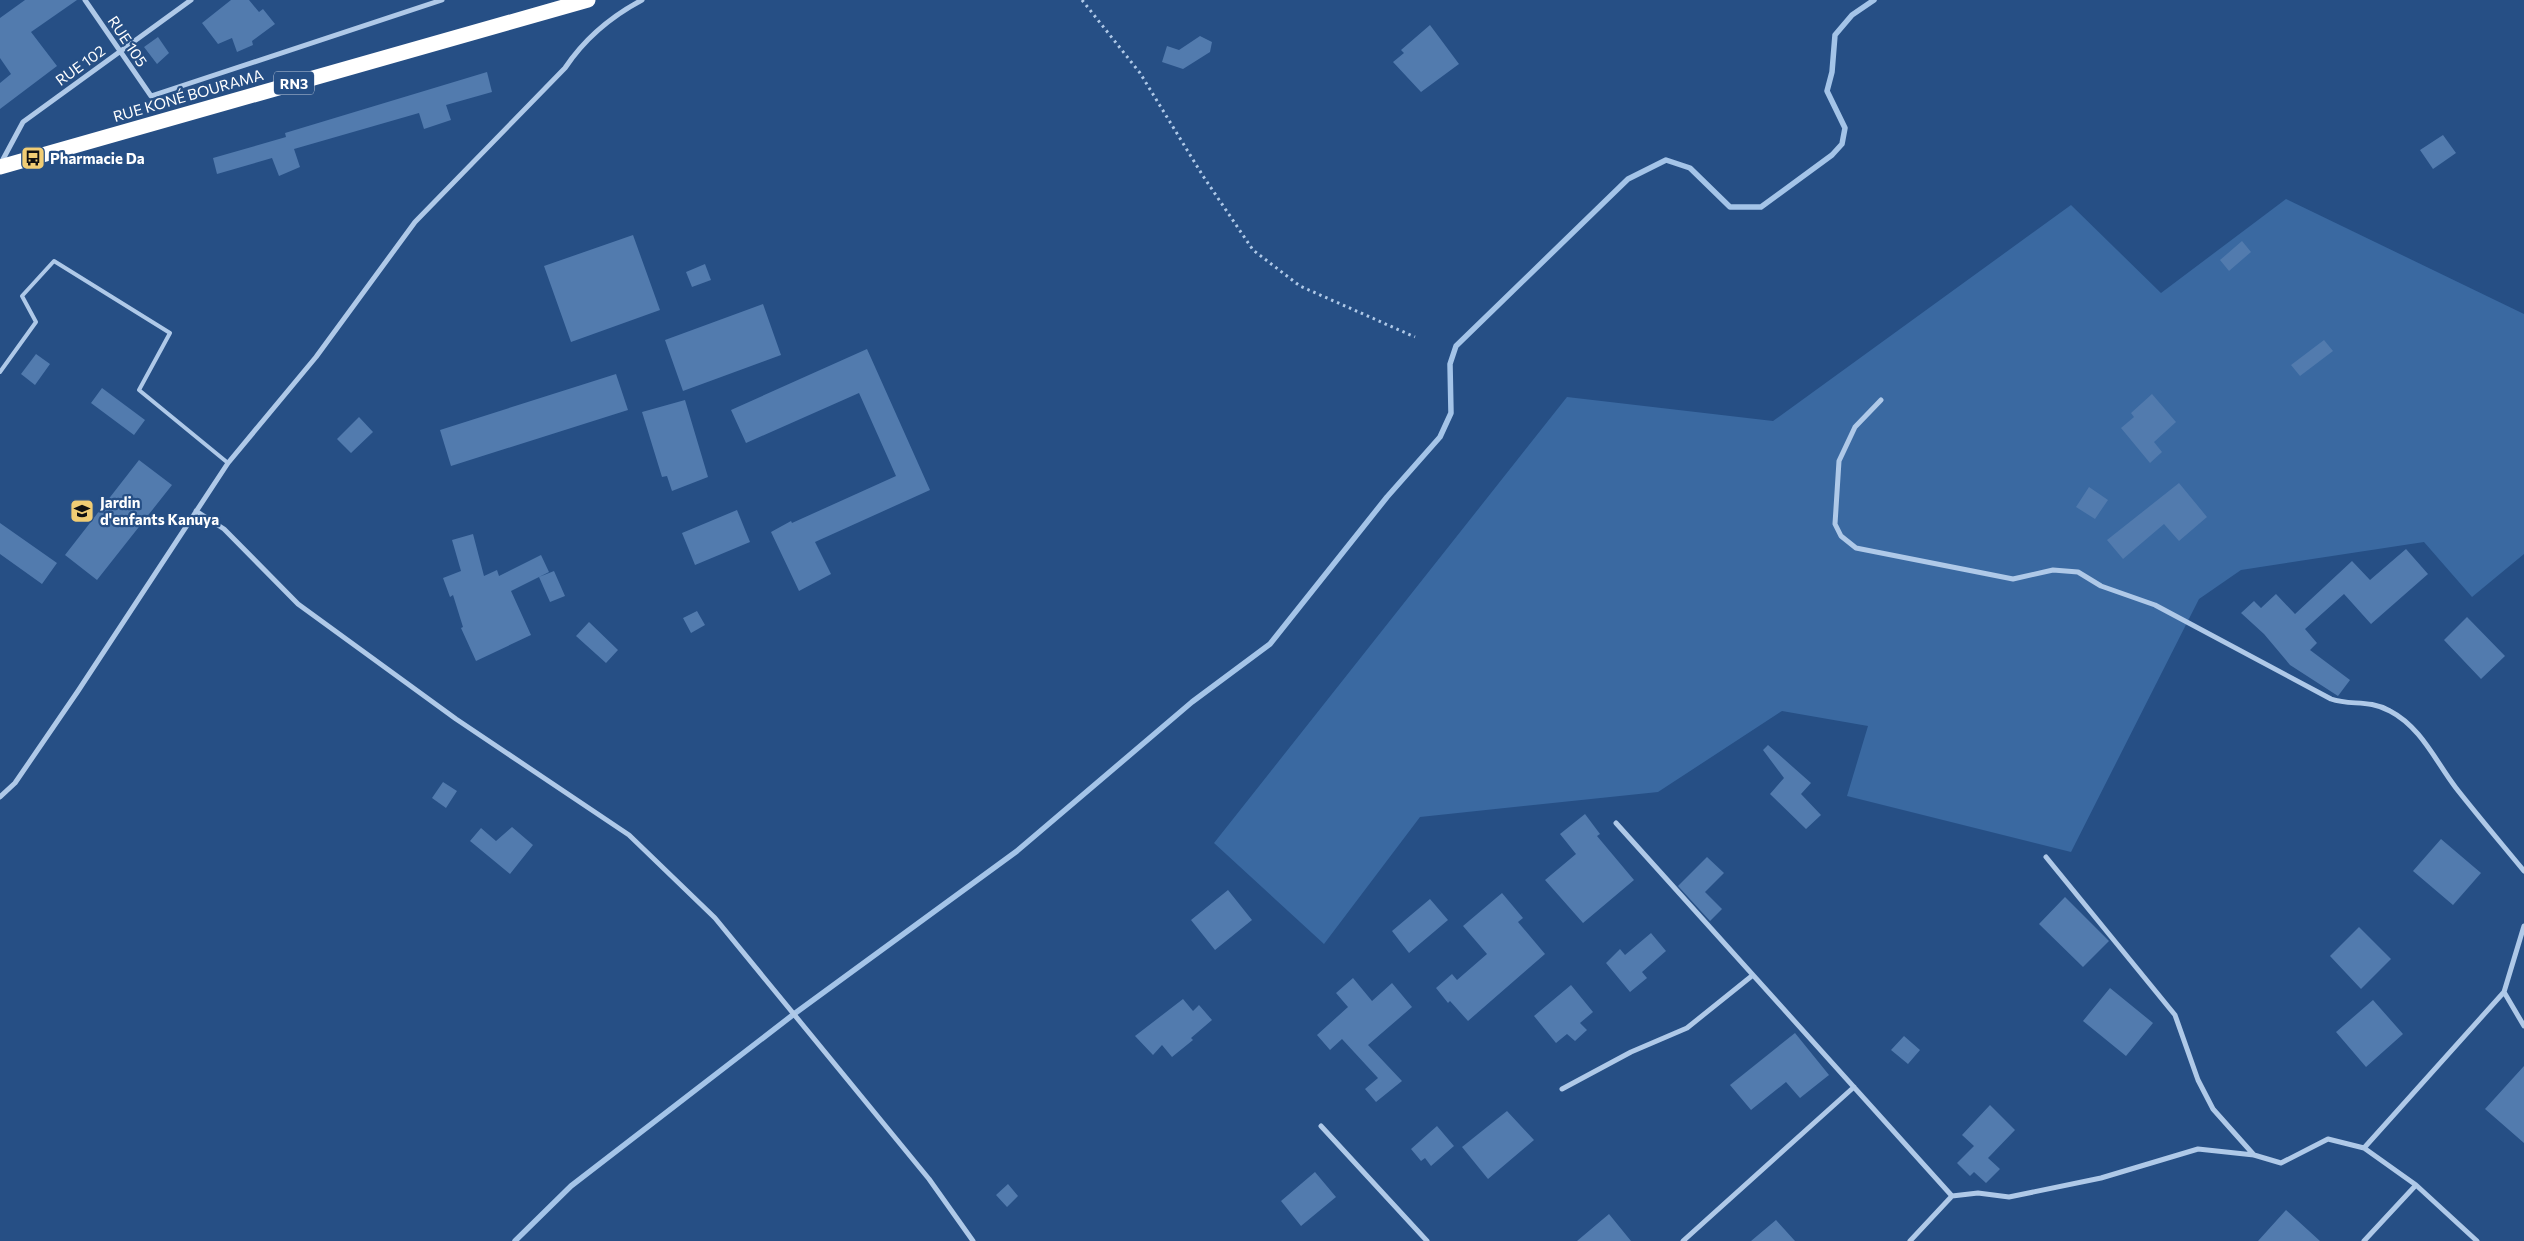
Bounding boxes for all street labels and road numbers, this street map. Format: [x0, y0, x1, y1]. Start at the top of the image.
street label: RUE 105 [105, 12, 151, 70]
street label: RUE 102 [52, 41, 108, 89]
street label: RUE KONÉ BOURAMA [111, 64, 265, 125]
road number: RN3 [274, 72, 314, 95]

